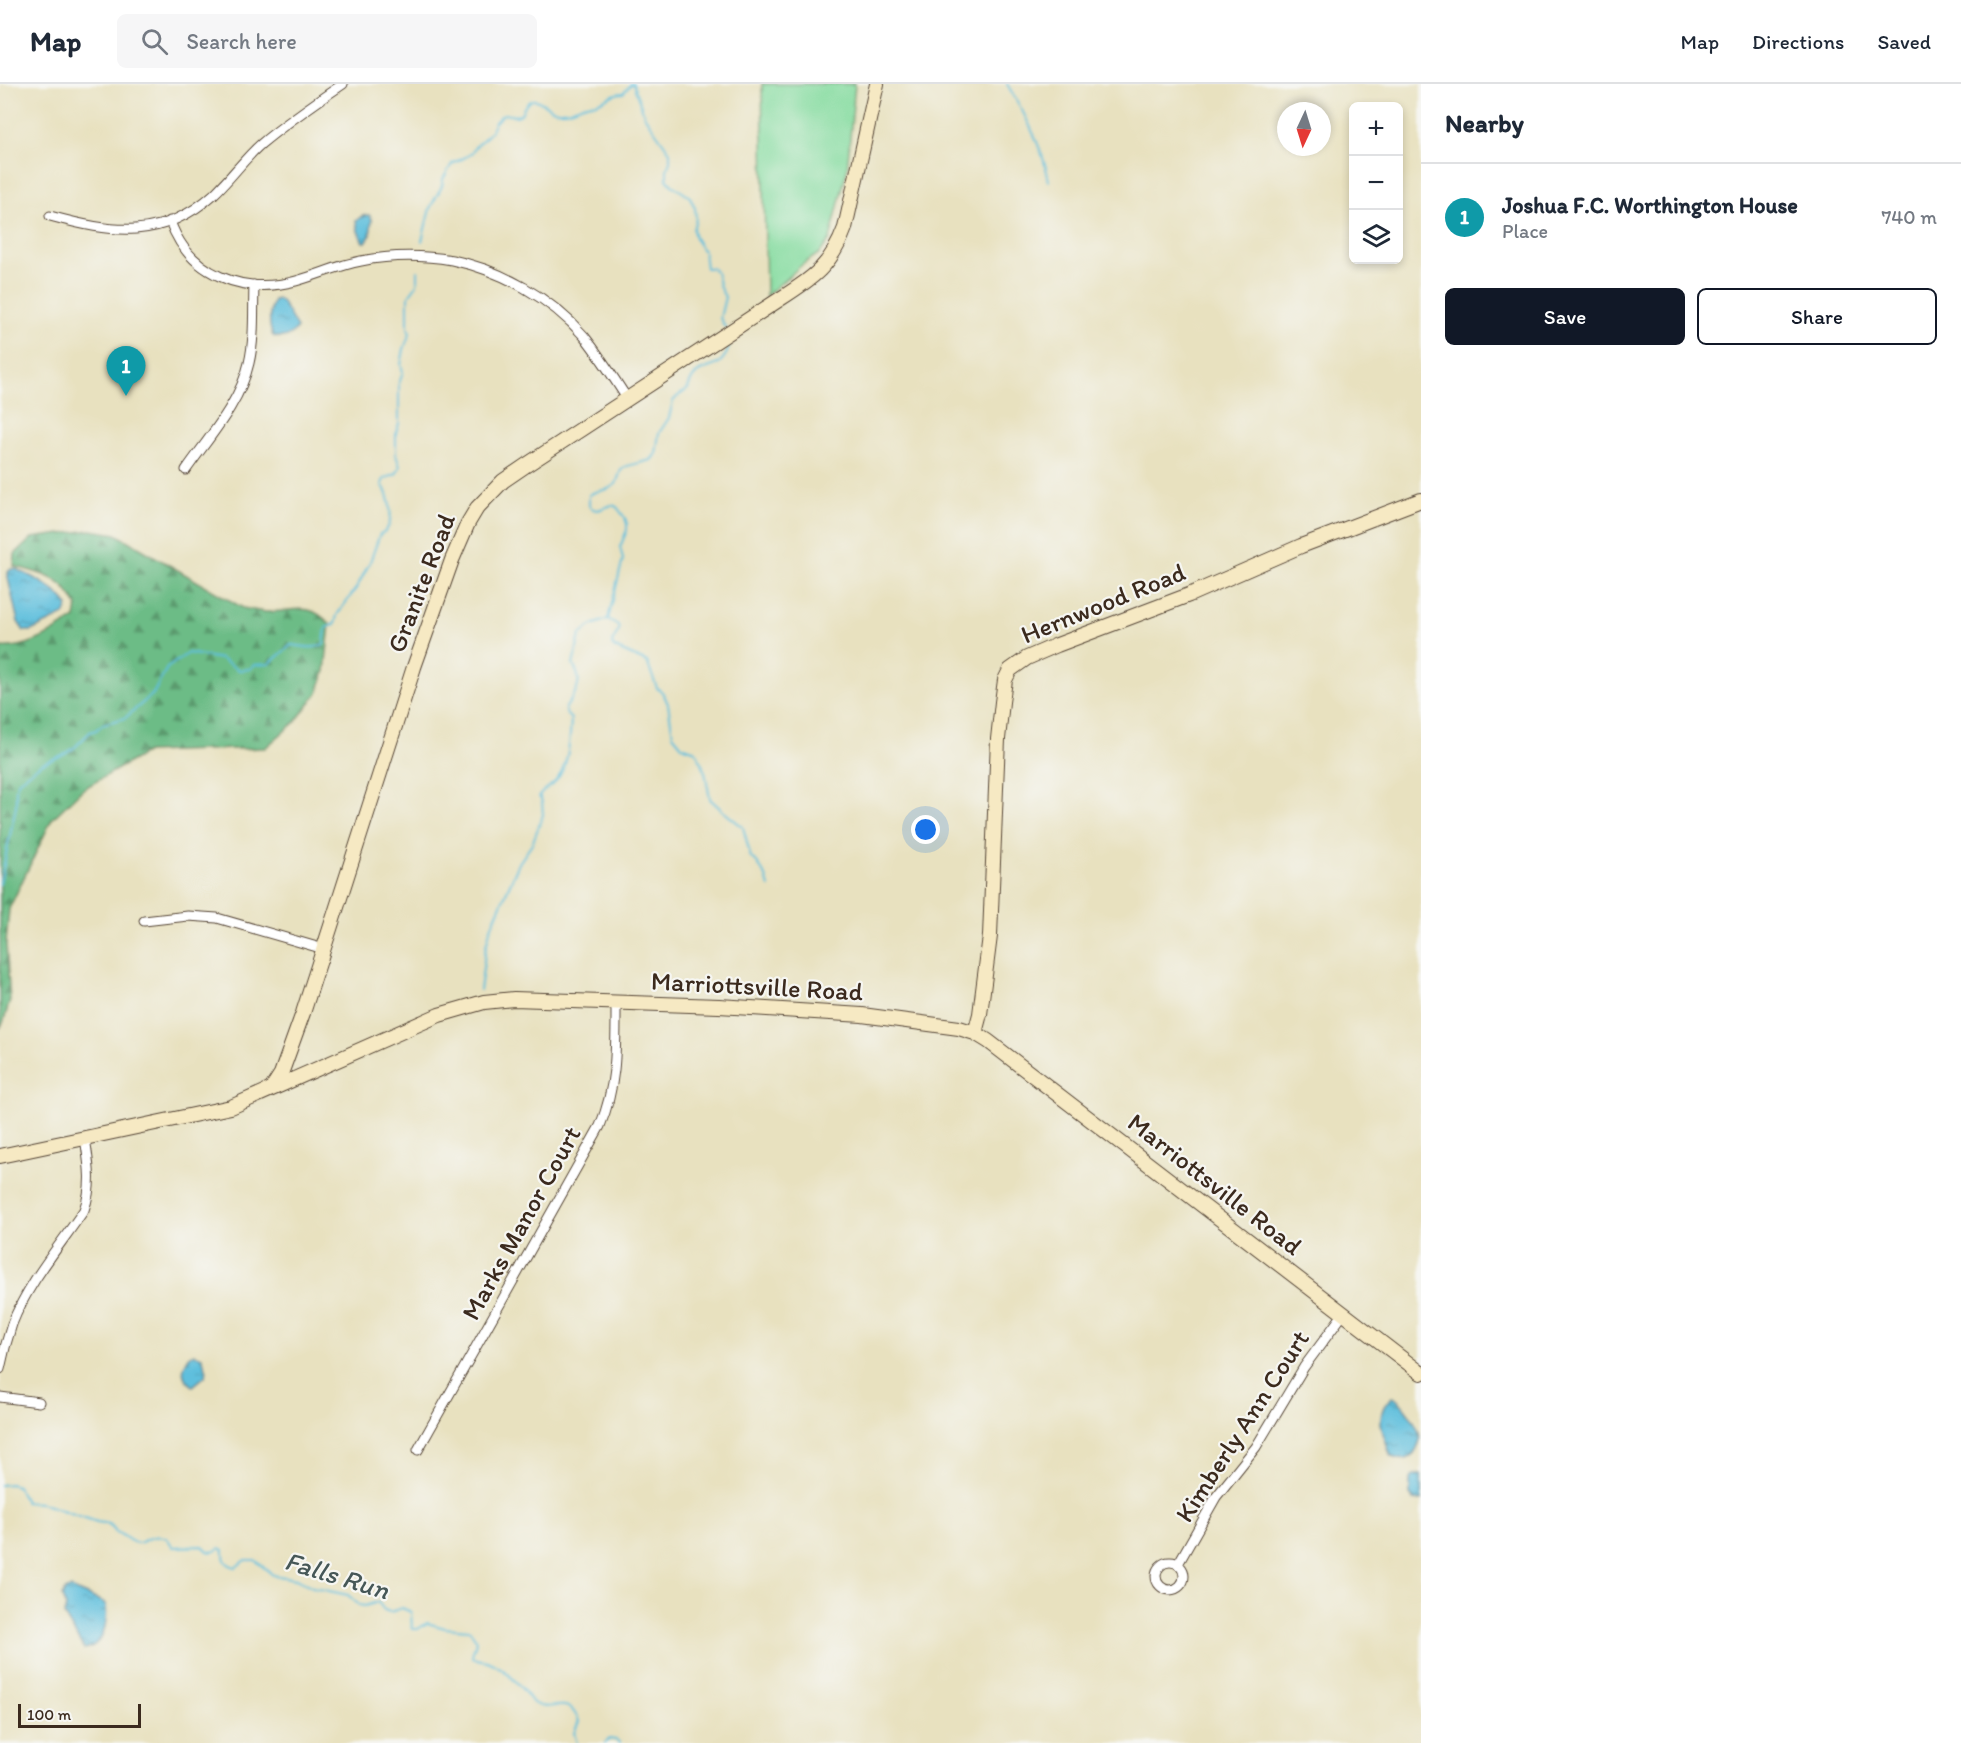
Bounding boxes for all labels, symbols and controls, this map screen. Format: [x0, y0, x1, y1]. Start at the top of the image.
search box [117, 14, 537, 68]
text: Map [30, 24, 81, 58]
icon: search [138, 25, 171, 58]
text: Search here [186, 28, 297, 55]
text: Map [1681, 29, 1719, 54]
text: Directions [1752, 29, 1844, 54]
text: Saved [1877, 29, 1931, 54]
north arrow [1277, 102, 1331, 156]
map controls [1349, 102, 1403, 264]
button: + [1349, 102, 1403, 156]
text: Nearby [1445, 107, 1524, 139]
button: − [1349, 156, 1403, 210]
text: Joshua F.C. Worthington House [1502, 192, 1798, 219]
text: 1 [1460, 205, 1469, 229]
text: 740 m [1881, 205, 1937, 229]
button: layers [1349, 210, 1403, 264]
text: Place [1502, 219, 1548, 243]
button: Save [1445, 288, 1685, 345]
button: Share [1697, 288, 1937, 345]
pin: 1 [106, 346, 146, 396]
street label: Granite Road [380, 508, 462, 657]
street label: Hernwood Road [1016, 555, 1190, 651]
your location [911, 815, 940, 844]
street label: Marriottsville Road [650, 964, 865, 1008]
street label: Marriottsville Road [1121, 1106, 1309, 1262]
street label: Marks Manor Court [454, 1120, 588, 1326]
street label: Kimberly Ann Court [1168, 1324, 1316, 1528]
water label: Falls Run [281, 1544, 394, 1607]
scale bar [18, 1701, 141, 1728]
text: 100 m [27, 1705, 71, 1724]

